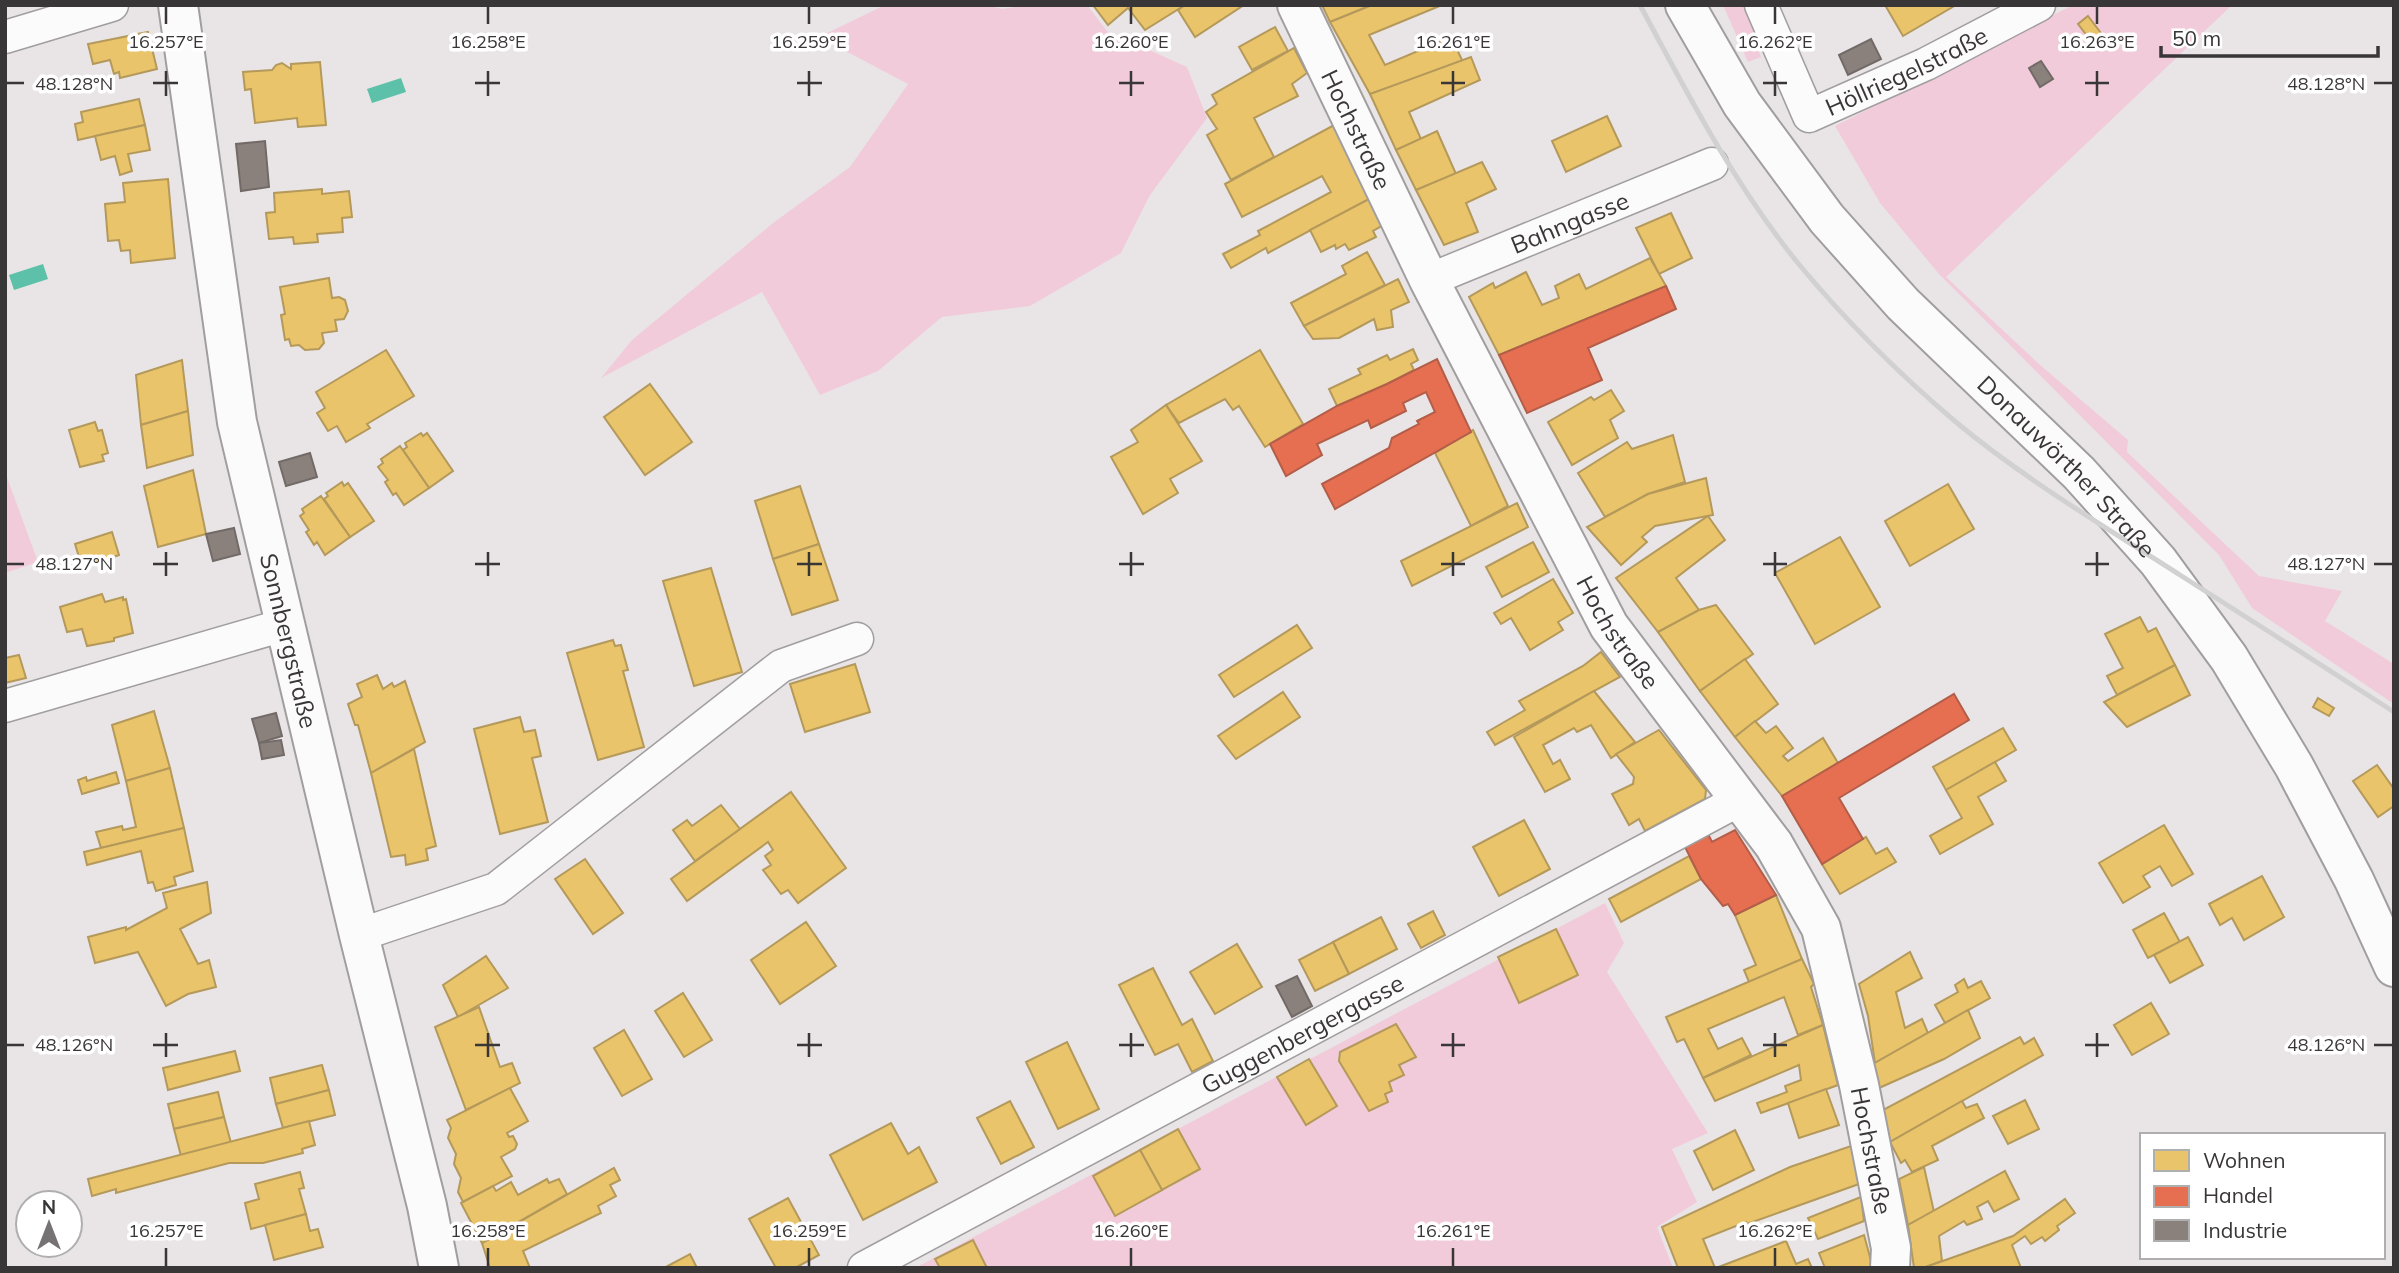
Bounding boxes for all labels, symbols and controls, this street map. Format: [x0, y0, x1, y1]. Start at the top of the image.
scale bar [2161, 14, 2378, 58]
street label: Höllriegelstraße [1820, 20, 1992, 122]
text: 50 m [2172, 25, 2221, 51]
text: 16.257°E [128, 30, 204, 53]
text: 16.258°E [450, 30, 526, 53]
text: 16.259°E [771, 30, 847, 53]
text: 16.260°E [1093, 30, 1169, 53]
text: 16.261°E [1415, 30, 1491, 53]
text: 16.262°E [1737, 30, 1813, 53]
text: 16.263°E [2059, 30, 2135, 53]
street label: Hochstraße [1315, 65, 1398, 194]
text: 48.128°N [35, 72, 113, 95]
text: 48.128°N [2287, 72, 2365, 95]
street label: Bahngasse [1506, 185, 1633, 260]
street label: Donauwörther Straße [1971, 369, 2162, 564]
street label: Sonnbergstraße [254, 550, 324, 731]
text: 48.127°N [35, 552, 113, 575]
text: 48.127°N [2287, 552, 2365, 575]
street label: Hochstraße [1570, 570, 1666, 695]
street label: Guggenbergergasse [1196, 967, 1409, 1100]
text: 48.126°N [35, 1033, 113, 1056]
text: 48.126°N [2287, 1033, 2365, 1056]
street label: Hochstraße [1845, 1084, 1899, 1217]
legend [2140, 1133, 2385, 1259]
text: Wohnen [2203, 1147, 2285, 1173]
text: Handel [2203, 1182, 2273, 1208]
north arrow [14, 1189, 84, 1259]
text: N [42, 1195, 56, 1219]
text: Industrie [2203, 1217, 2287, 1243]
text: 16.257°E [128, 1219, 204, 1242]
text: 16.258°E [450, 1219, 526, 1242]
text: 16.259°E [771, 1219, 847, 1242]
text: 16.260°E [1093, 1219, 1169, 1242]
text: 16.261°E [1415, 1219, 1491, 1242]
text: 16.262°E [1737, 1219, 1813, 1242]

